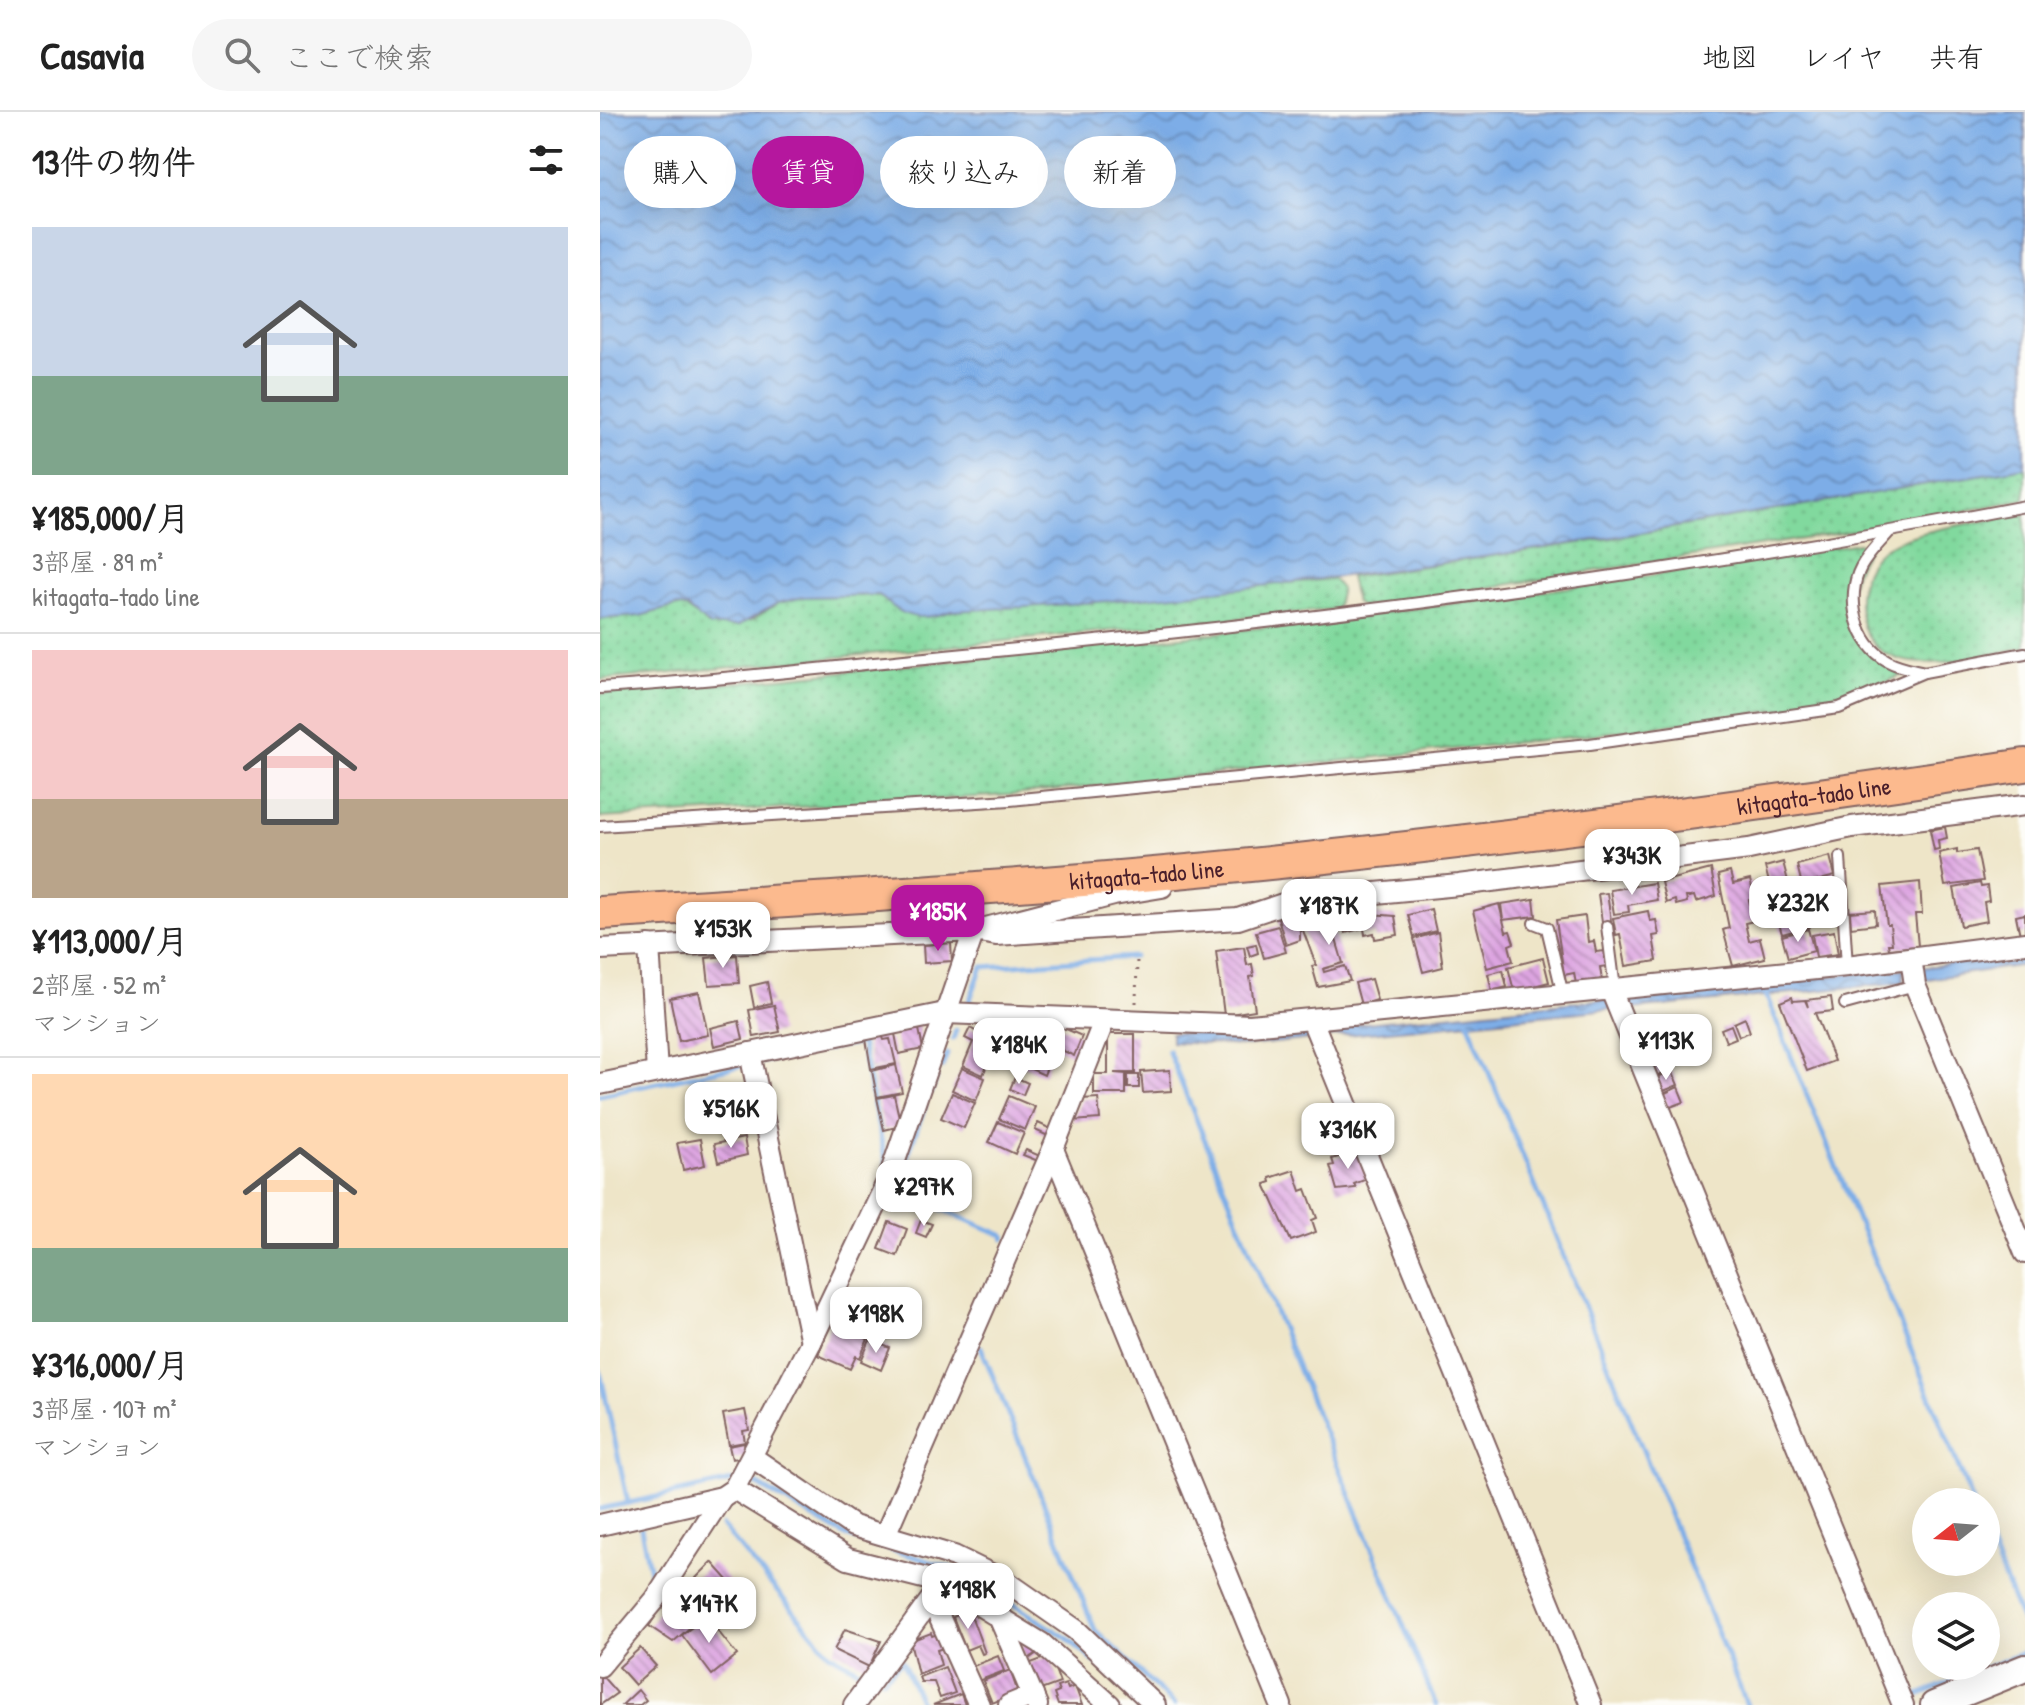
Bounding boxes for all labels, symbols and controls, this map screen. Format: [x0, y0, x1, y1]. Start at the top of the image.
search box [192, 19, 752, 91]
text: Casavia [40, 29, 144, 81]
icon: search [220, 33, 264, 77]
text: ここで検索 [284, 37, 434, 77]
text: 地図 [1702, 38, 1758, 76]
text: レイヤ [1802, 38, 1885, 76]
text: 共有 [1929, 38, 1985, 76]
chip: 購入 [624, 136, 736, 208]
chip: 賃貸 [752, 136, 864, 208]
chip: 絞り込み [880, 136, 1048, 208]
chip: 新着 [1064, 136, 1176, 208]
icon: filters [524, 138, 568, 182]
text: 13件の物件 [32, 139, 196, 185]
icon: home [228, 279, 372, 423]
text: ¥185,000/月 [32, 495, 190, 541]
text: 3部屋 · 89 m² [32, 544, 163, 579]
text: kitagata-tado line [32, 579, 200, 614]
icon: home [228, 702, 372, 846]
street label: kitagata-tado line [1735, 769, 1893, 822]
pin: ¥343K [1576, 829, 1688, 897]
text: ¥343K [1603, 837, 1661, 872]
street label: kitagata-tado line [1068, 852, 1226, 897]
pin: ¥232K [1742, 876, 1854, 944]
pin: ¥187K [1273, 879, 1385, 947]
text: ¥232K [1767, 884, 1829, 919]
pin: ¥185K [882, 885, 994, 953]
text: ¥187K [1299, 887, 1359, 922]
text: ¥185K [909, 893, 967, 928]
pin: ¥153K [667, 902, 779, 970]
text: ¥153K [694, 910, 752, 945]
text: ¥113,000/月 [32, 918, 189, 964]
text: 2部屋 · 52 m² [32, 967, 166, 1002]
text: マンション [32, 1005, 161, 1040]
pin: ¥113K [1610, 1014, 1722, 1082]
pin: ¥184K [963, 1018, 1075, 1086]
text: ¥113K [1638, 1022, 1694, 1057]
text: ¥184K [991, 1026, 1047, 1061]
pin: ¥516K [675, 1082, 787, 1150]
text: ¥516K [703, 1090, 759, 1125]
pin: ¥316K [1292, 1103, 1404, 1171]
text: ¥316K [1319, 1111, 1377, 1146]
icon: home [228, 1126, 372, 1270]
pin: ¥297K [868, 1160, 980, 1228]
text: ¥297K [894, 1168, 954, 1203]
pin: ¥198K [820, 1287, 932, 1355]
text: ¥198K [848, 1295, 904, 1330]
text: ¥316,000/月 [32, 1342, 190, 1388]
text: 3部屋 · 107 m² [32, 1391, 176, 1426]
text: マンション [32, 1429, 161, 1464]
north arrow [1912, 1488, 2000, 1576]
map controls [1912, 1488, 2000, 1680]
pin: ¥198K [912, 1563, 1024, 1631]
text: ¥198K [940, 1571, 996, 1606]
pin: ¥147K [653, 1577, 765, 1645]
text: ¥147K [680, 1585, 738, 1620]
button: layers [1912, 1592, 2000, 1680]

